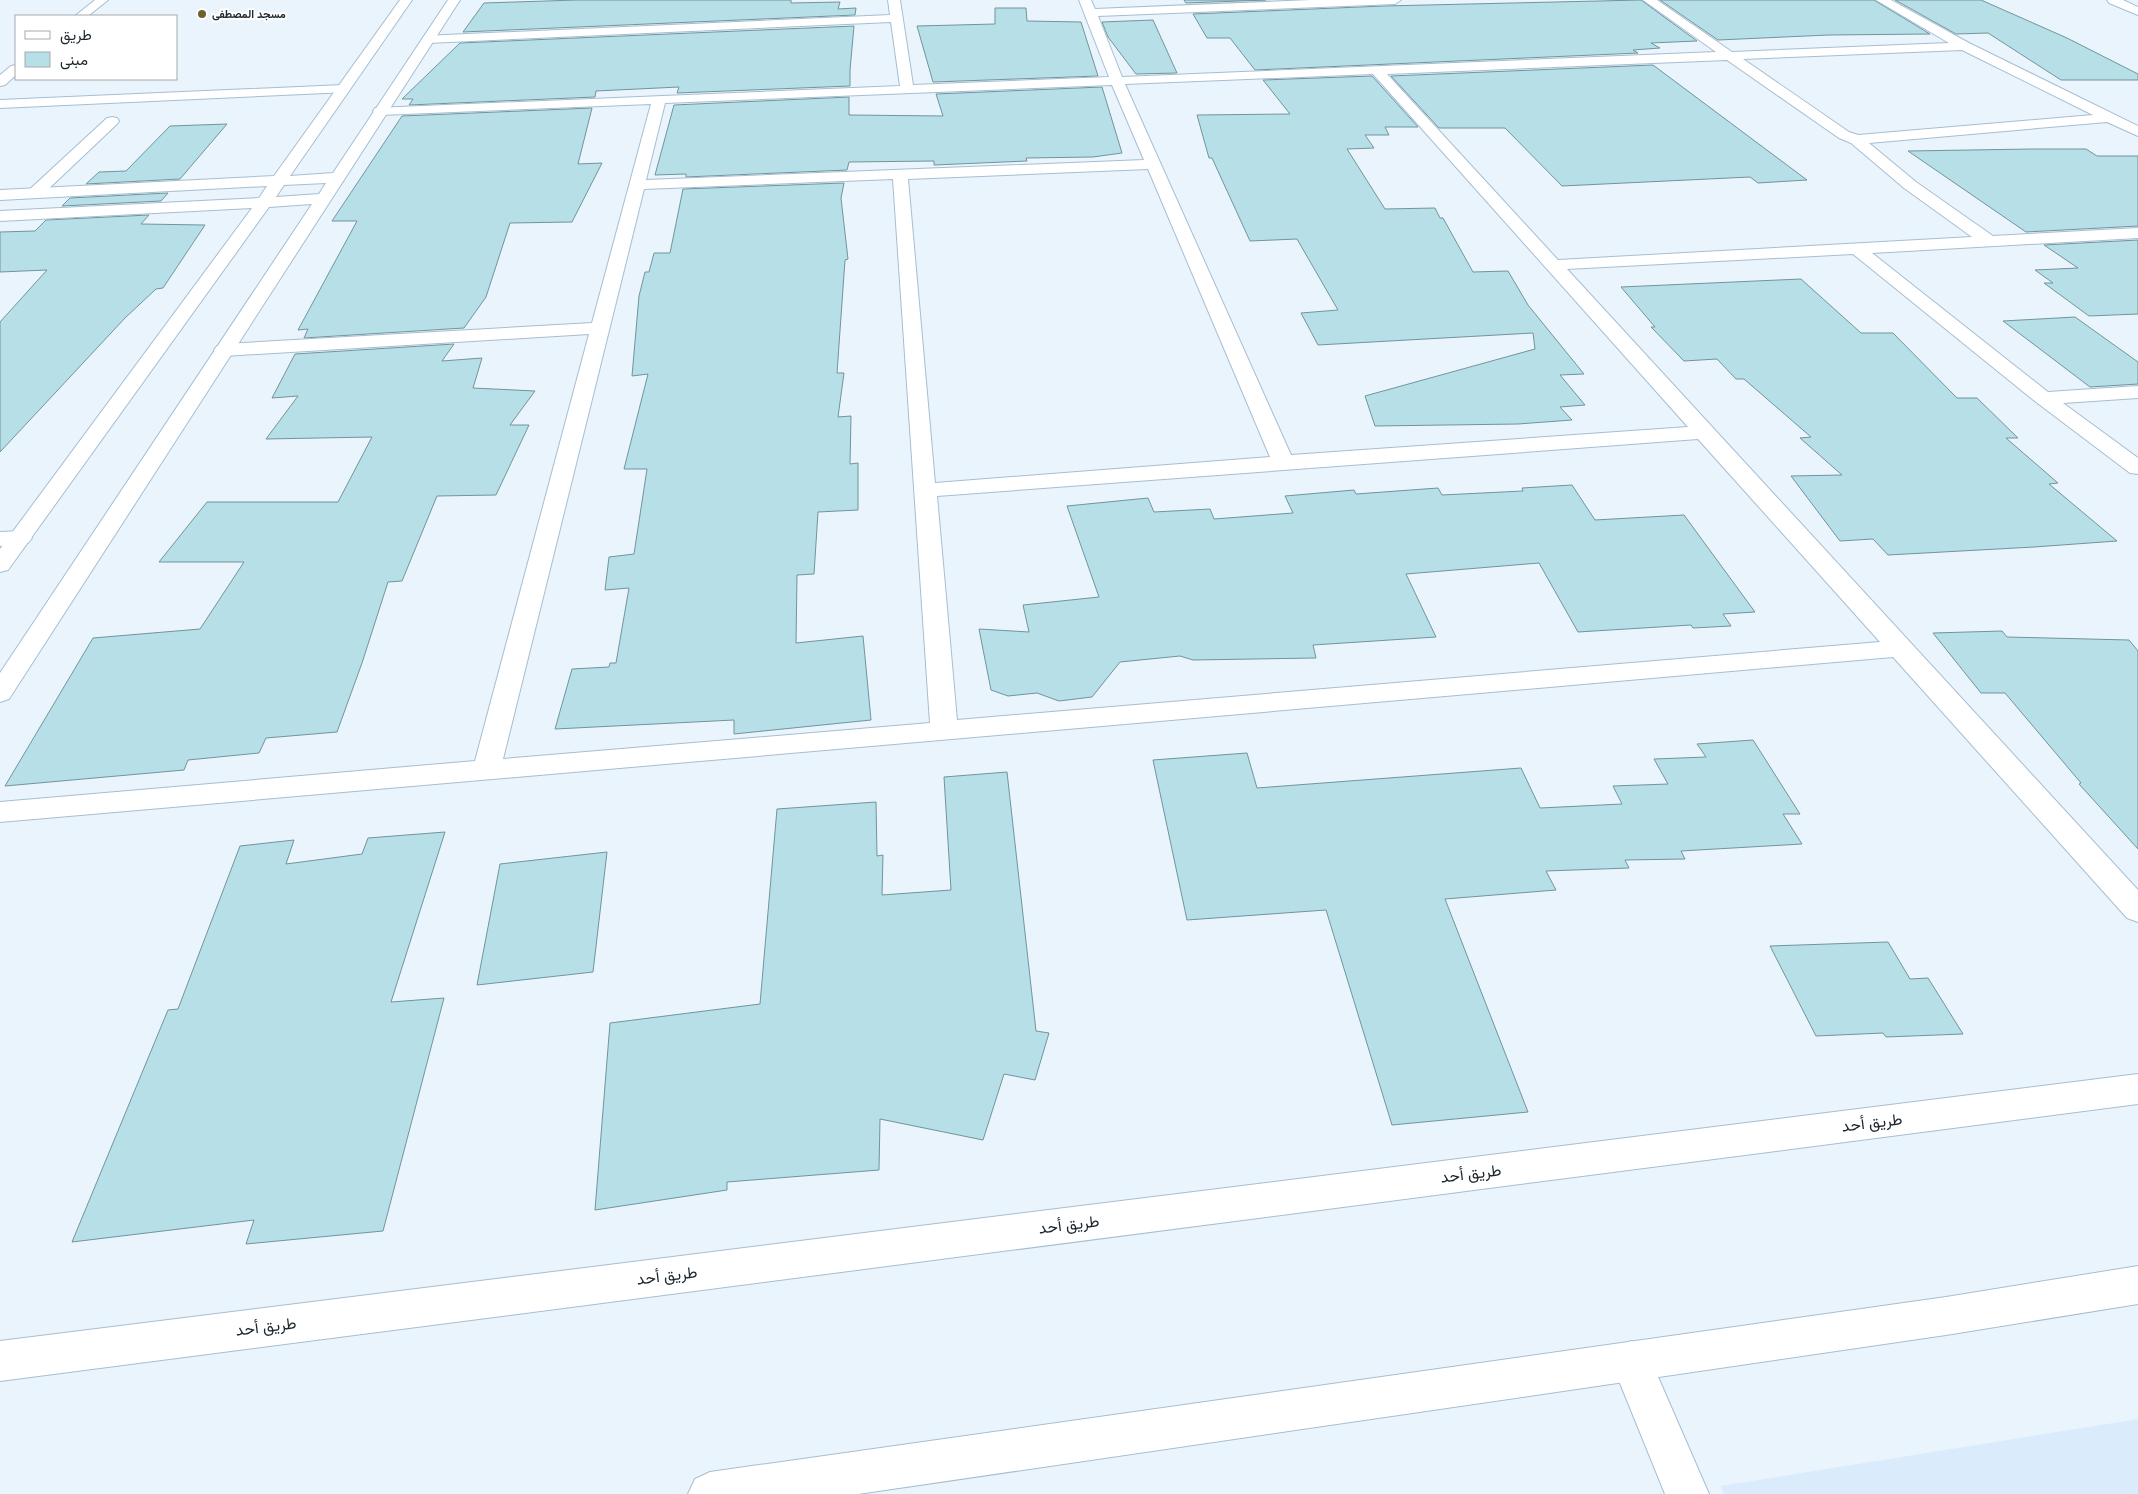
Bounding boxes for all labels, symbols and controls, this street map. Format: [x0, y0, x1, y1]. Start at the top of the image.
marker: مسجد المصطفى [196, 8, 208, 20]
place label: مسجد المصطفى [212, 8, 286, 21]
legend [15, 15, 178, 80]
text: طريق [60, 26, 92, 45]
text: مبنى [60, 51, 88, 70]
street label: طريق أحد [1840, 1109, 1904, 1137]
street label: طريق أحد [1439, 1160, 1503, 1188]
street label: طريق أحد [1037, 1211, 1101, 1239]
street label: طريق أحد [635, 1262, 699, 1290]
street label: طريق أحد [234, 1313, 298, 1341]

